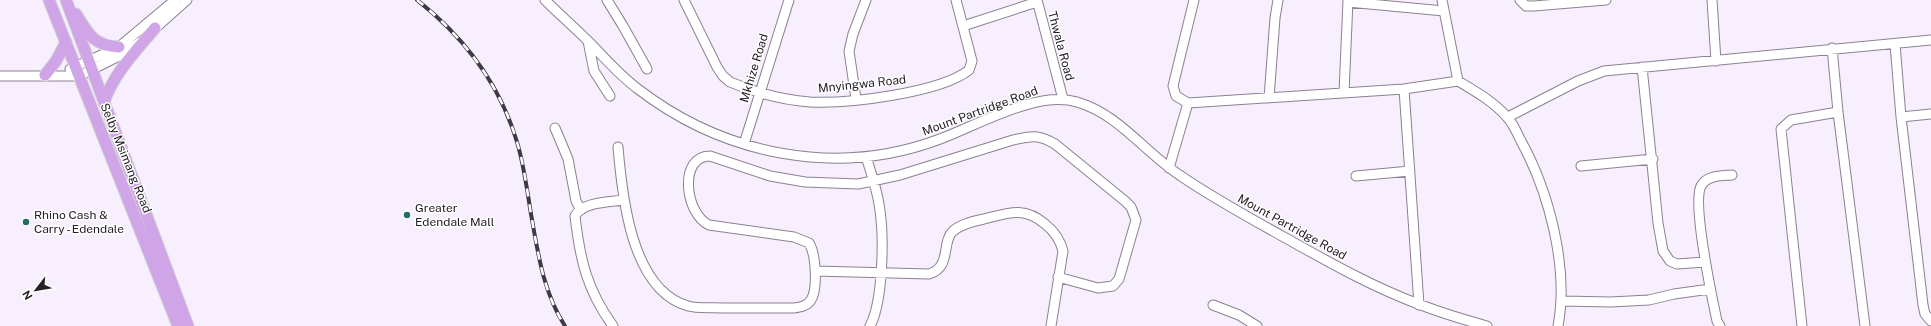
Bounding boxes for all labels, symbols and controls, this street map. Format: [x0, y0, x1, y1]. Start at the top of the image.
street label: Thwala Road [1045, 10, 1077, 82]
street label: Mkhize Road [737, 32, 771, 104]
street label: Mnyingwa Road [817, 72, 907, 96]
street label: Mount Partridge Road [920, 84, 1040, 138]
street label: Selby Msimang Road [98, 101, 154, 215]
street label: Mount Partridge Road [1235, 191, 1349, 263]
place label: Greater Edendale Mall [415, 201, 495, 229]
place label: Rhino Cash & Carry - Edendale [34, 208, 124, 236]
marker: Greater Edendale Mall [402, 210, 412, 220]
marker: Rhino Cash & Carry - Edendale [21, 217, 31, 227]
north arrow [16, 270, 56, 310]
text: N [20, 288, 35, 302]

